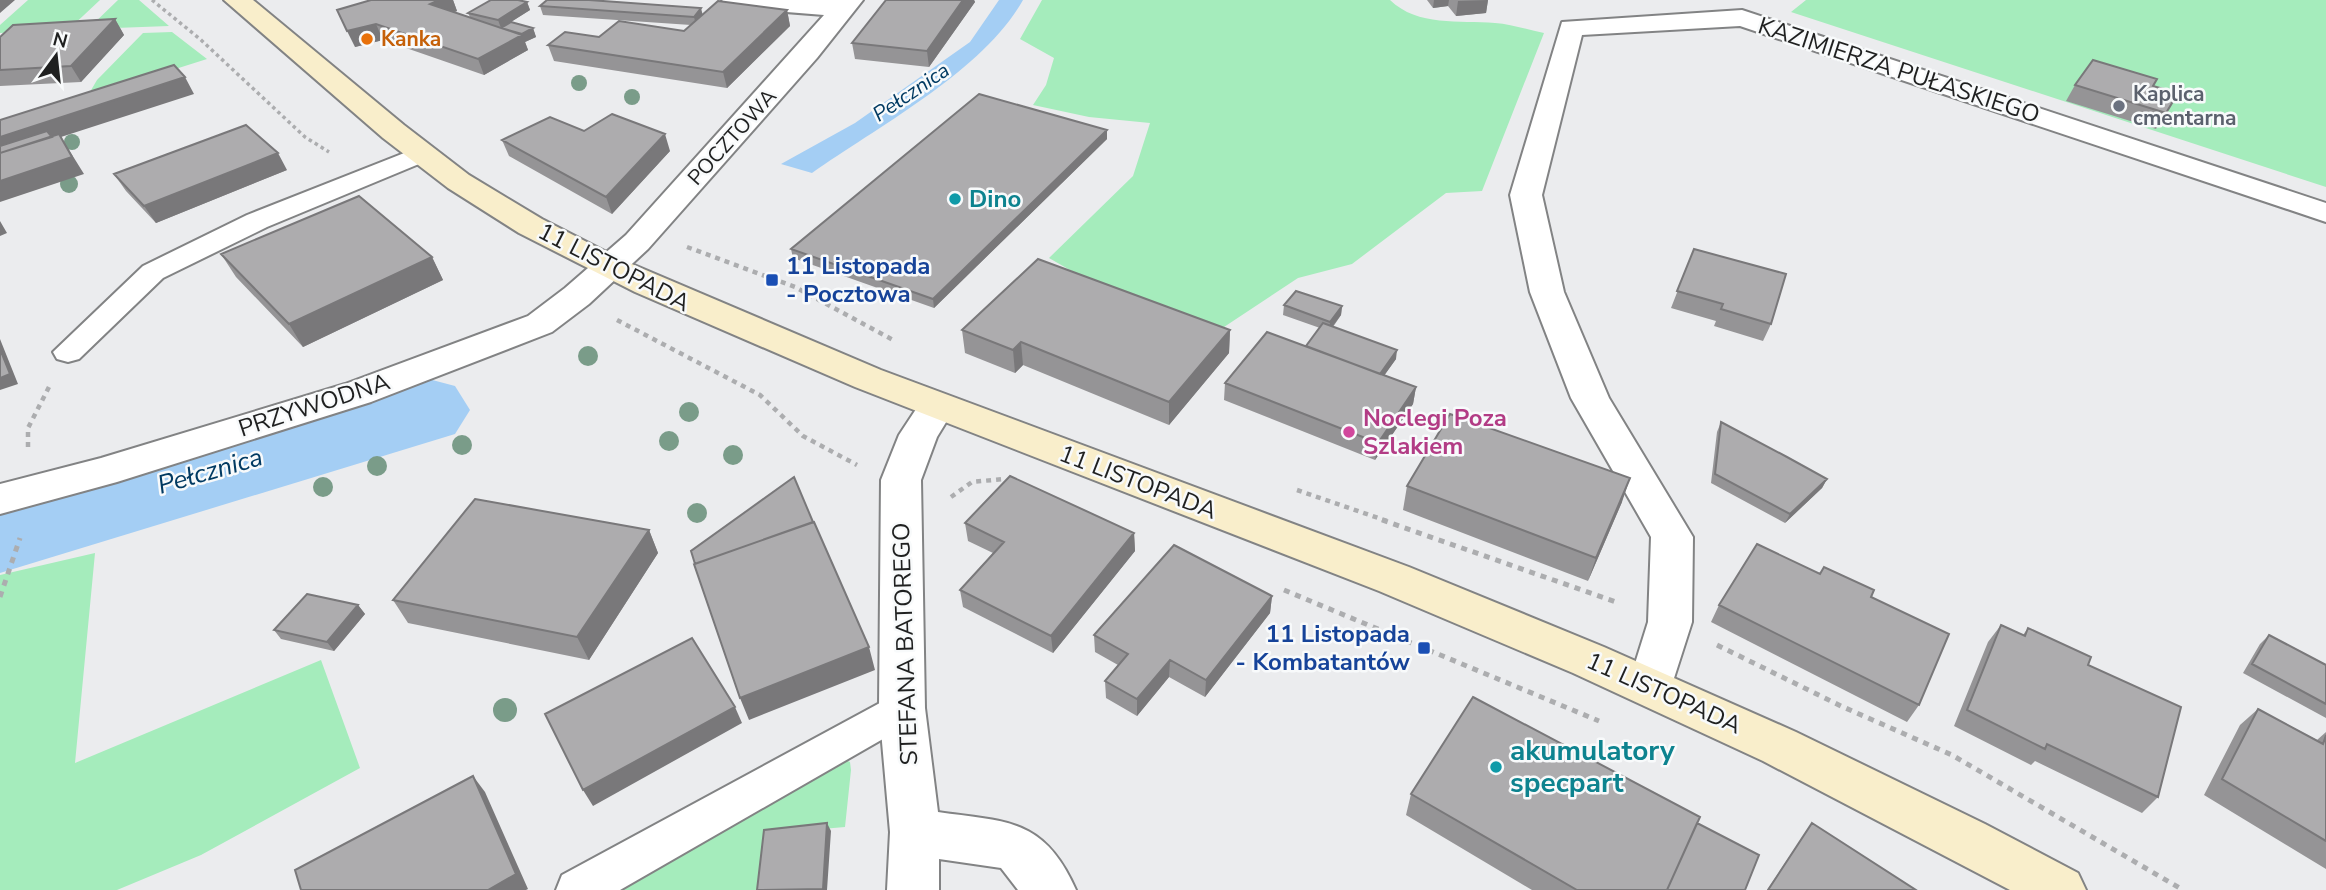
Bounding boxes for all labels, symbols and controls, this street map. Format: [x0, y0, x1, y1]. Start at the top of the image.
street label: KAZIMIERZA PUŁASKIEGO [1754, 9, 2044, 131]
north arrow [21, 21, 91, 91]
place label: Kanka [381, 25, 441, 53]
text: N [50, 26, 70, 55]
marker: Kanka [359, 31, 375, 47]
water label: Pełcznica [867, 56, 955, 128]
place label: Kaplica cmentarna [2133, 80, 2237, 132]
street label: POCZTOWA [681, 83, 783, 191]
marker: Kaplica cmentarna [2111, 98, 2127, 114]
place label: Dino [969, 183, 1021, 215]
marker: Dino [947, 191, 963, 207]
street label: 11 LISTOPADA [533, 215, 696, 319]
place label: 11 Listopada - Pocztowa [786, 250, 930, 310]
marker: 11 Listopada - Pocztowa [764, 272, 780, 288]
street label: PRZYWODNA [234, 365, 394, 445]
place label: Noclegi Poza Szlakiem [1363, 402, 1507, 462]
marker: Noclegi Poza Szlakiem [1341, 424, 1357, 440]
street label: 11 LISTOPADA [1055, 437, 1222, 527]
water label: Pełcznica [153, 439, 267, 503]
street label: STEFANA BATOREGO [885, 522, 925, 766]
place label: 11 Listopada - Kombatantów [1236, 618, 1411, 678]
marker: 11 Listopada - Kombatantów [1416, 640, 1432, 656]
street label: 11 LISTOPADA [1582, 645, 1747, 742]
place label: akumulatory specpart [1510, 732, 1675, 802]
marker: akumulatory specpart [1488, 759, 1504, 775]

